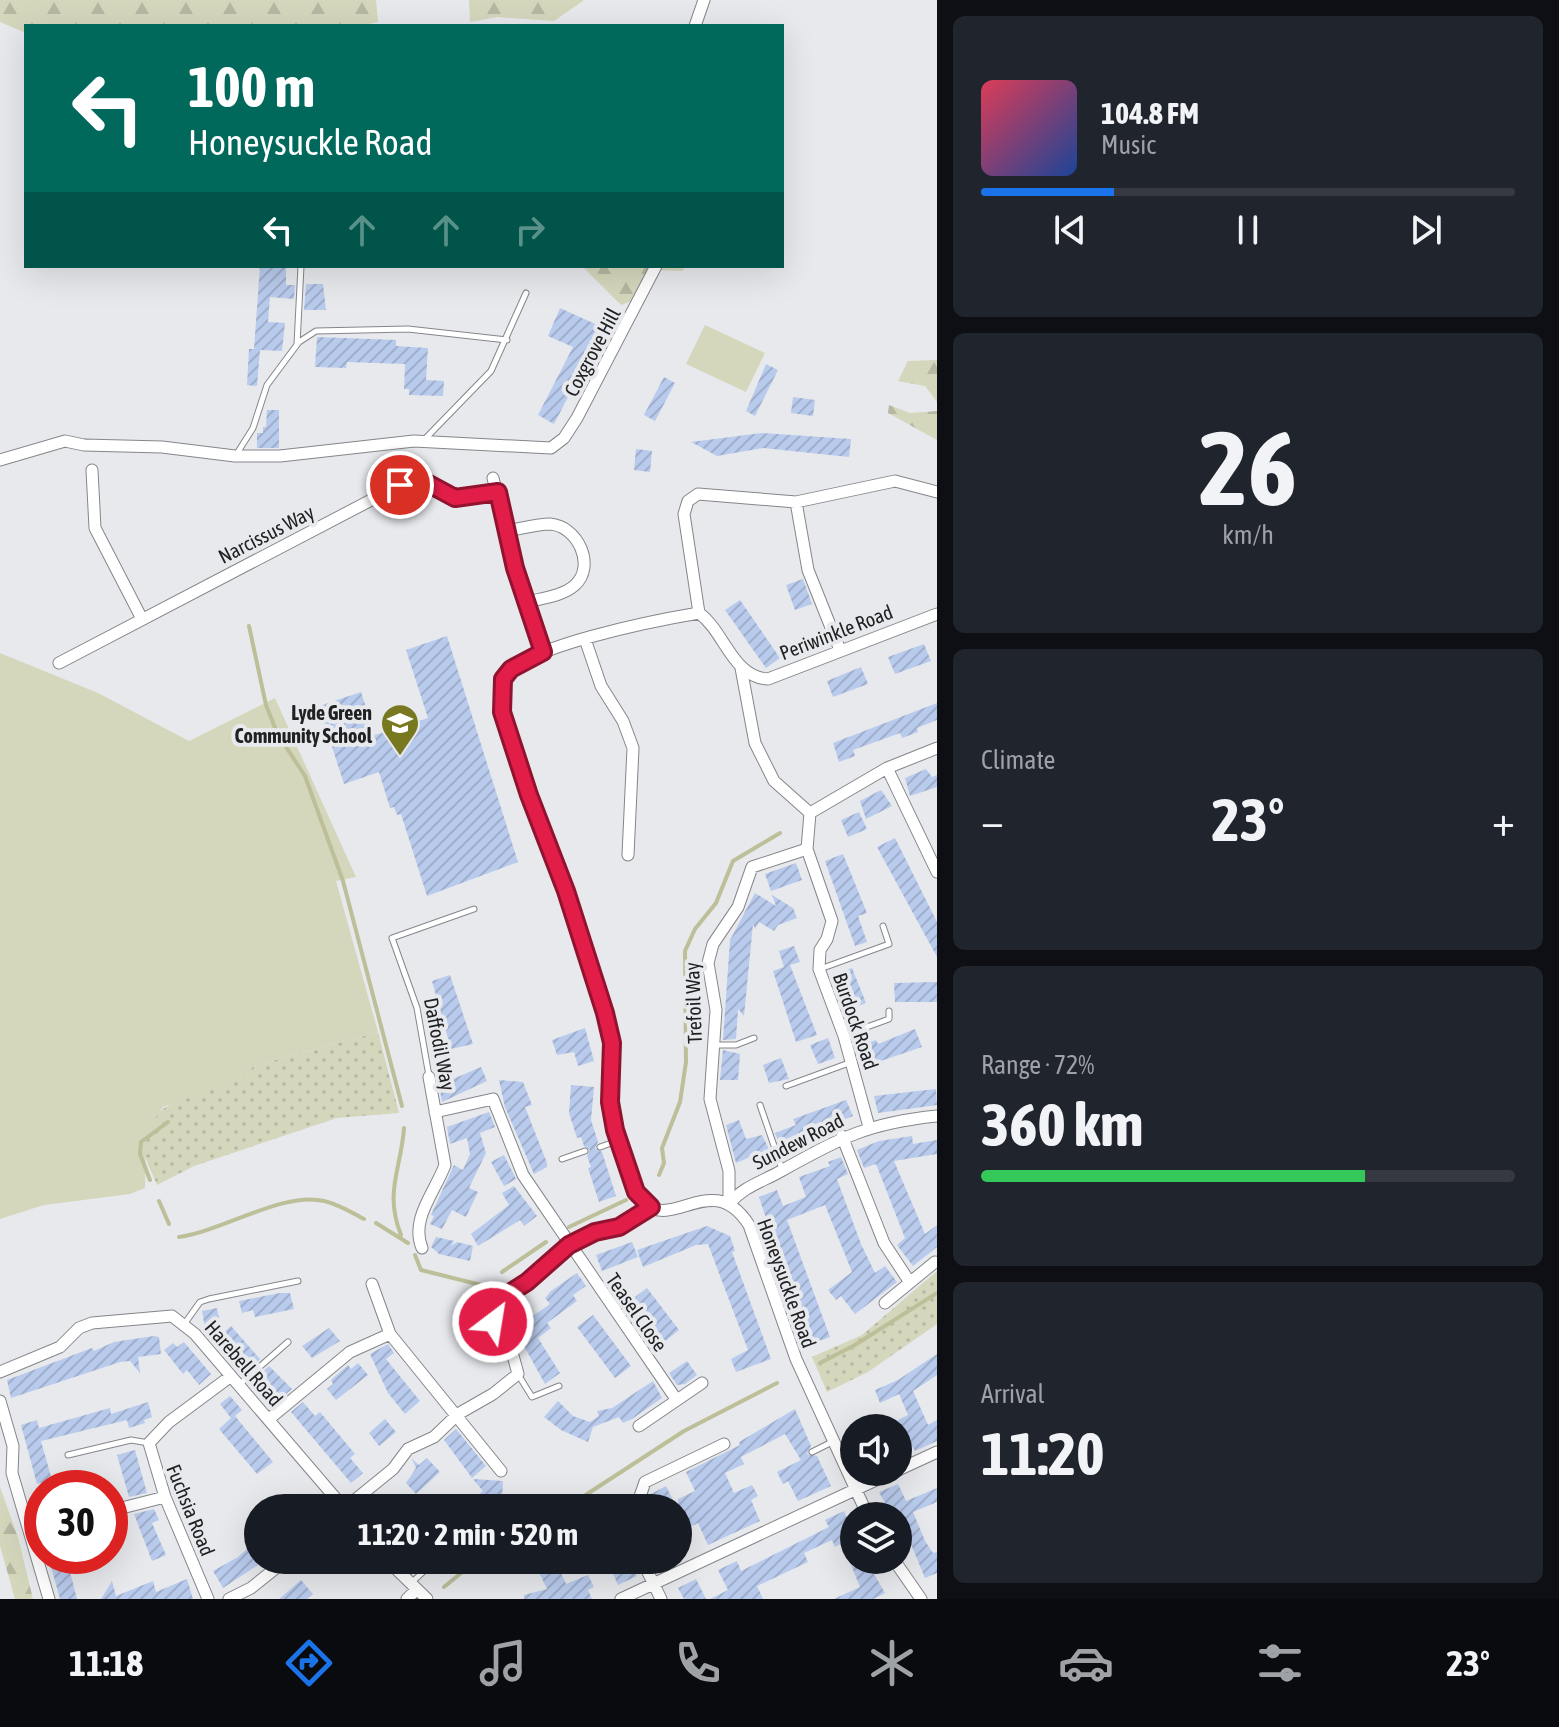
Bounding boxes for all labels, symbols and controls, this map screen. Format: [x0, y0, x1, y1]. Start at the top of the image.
text: 100 m [188, 55, 315, 119]
icon: left [56, 56, 160, 160]
text: 104.8 FM [1101, 96, 1199, 130]
text: Honeysuckle Road [188, 121, 433, 163]
text: Music [1101, 130, 1156, 160]
icon: left [256, 208, 300, 252]
icon: ahead [340, 208, 384, 252]
icon: ahead [424, 208, 468, 252]
icon: right [508, 208, 552, 252]
icon: previous [1048, 208, 1092, 252]
icon: pause [1226, 208, 1270, 252]
icon: next [1404, 208, 1448, 252]
street label: Coxgrove Hill [559, 303, 625, 400]
text: 26 [1199, 408, 1297, 527]
pin [366, 451, 434, 519]
icon: arrive [378, 463, 422, 507]
street label: Narcissus Way [214, 500, 318, 568]
text: km/h [1222, 520, 1274, 550]
street label: Periwinkle Road [776, 600, 896, 664]
place label: Lyde Green Community School [235, 701, 373, 747]
school or university icon: Lyde Green Community School [379, 702, 421, 757]
text: Climate [981, 745, 1055, 775]
text: 23° [1212, 785, 1284, 854]
text: − [981, 795, 1004, 845]
text: + [1492, 795, 1515, 845]
street label: Trefoil Way [680, 962, 706, 1044]
street label: Burdock Road [829, 969, 883, 1073]
street label: Daffodil Way [420, 996, 460, 1092]
text: Range · 72% [981, 1050, 1094, 1080]
text: 360 km [981, 1090, 1143, 1159]
street label: Sundew Road [749, 1108, 847, 1174]
street label: Honeysuckle Road [753, 1215, 821, 1351]
street label: Teasel Close [602, 1269, 672, 1355]
position arrow [451, 1280, 535, 1364]
street label: Harebell Road [201, 1315, 287, 1411]
text: Arrival [981, 1379, 1045, 1409]
map controls [840, 1414, 912, 1574]
button: sound [840, 1414, 912, 1486]
text: 11:20 [981, 1419, 1104, 1488]
street label: Fuchsia Road [162, 1461, 220, 1559]
speed limit sign: 30 [24, 1470, 128, 1574]
button: layers [840, 1502, 912, 1574]
text: 11:20 · 2 min · 520 m [358, 1517, 578, 1551]
icon: directions [281, 1635, 337, 1691]
icon: music [475, 1635, 531, 1691]
icon: phone [670, 1635, 726, 1691]
icon: climate [864, 1635, 920, 1691]
icon: car [1058, 1635, 1114, 1691]
icon: filters [1252, 1635, 1308, 1691]
text: 11:18 [69, 1642, 143, 1684]
text: 23° [1446, 1642, 1490, 1684]

